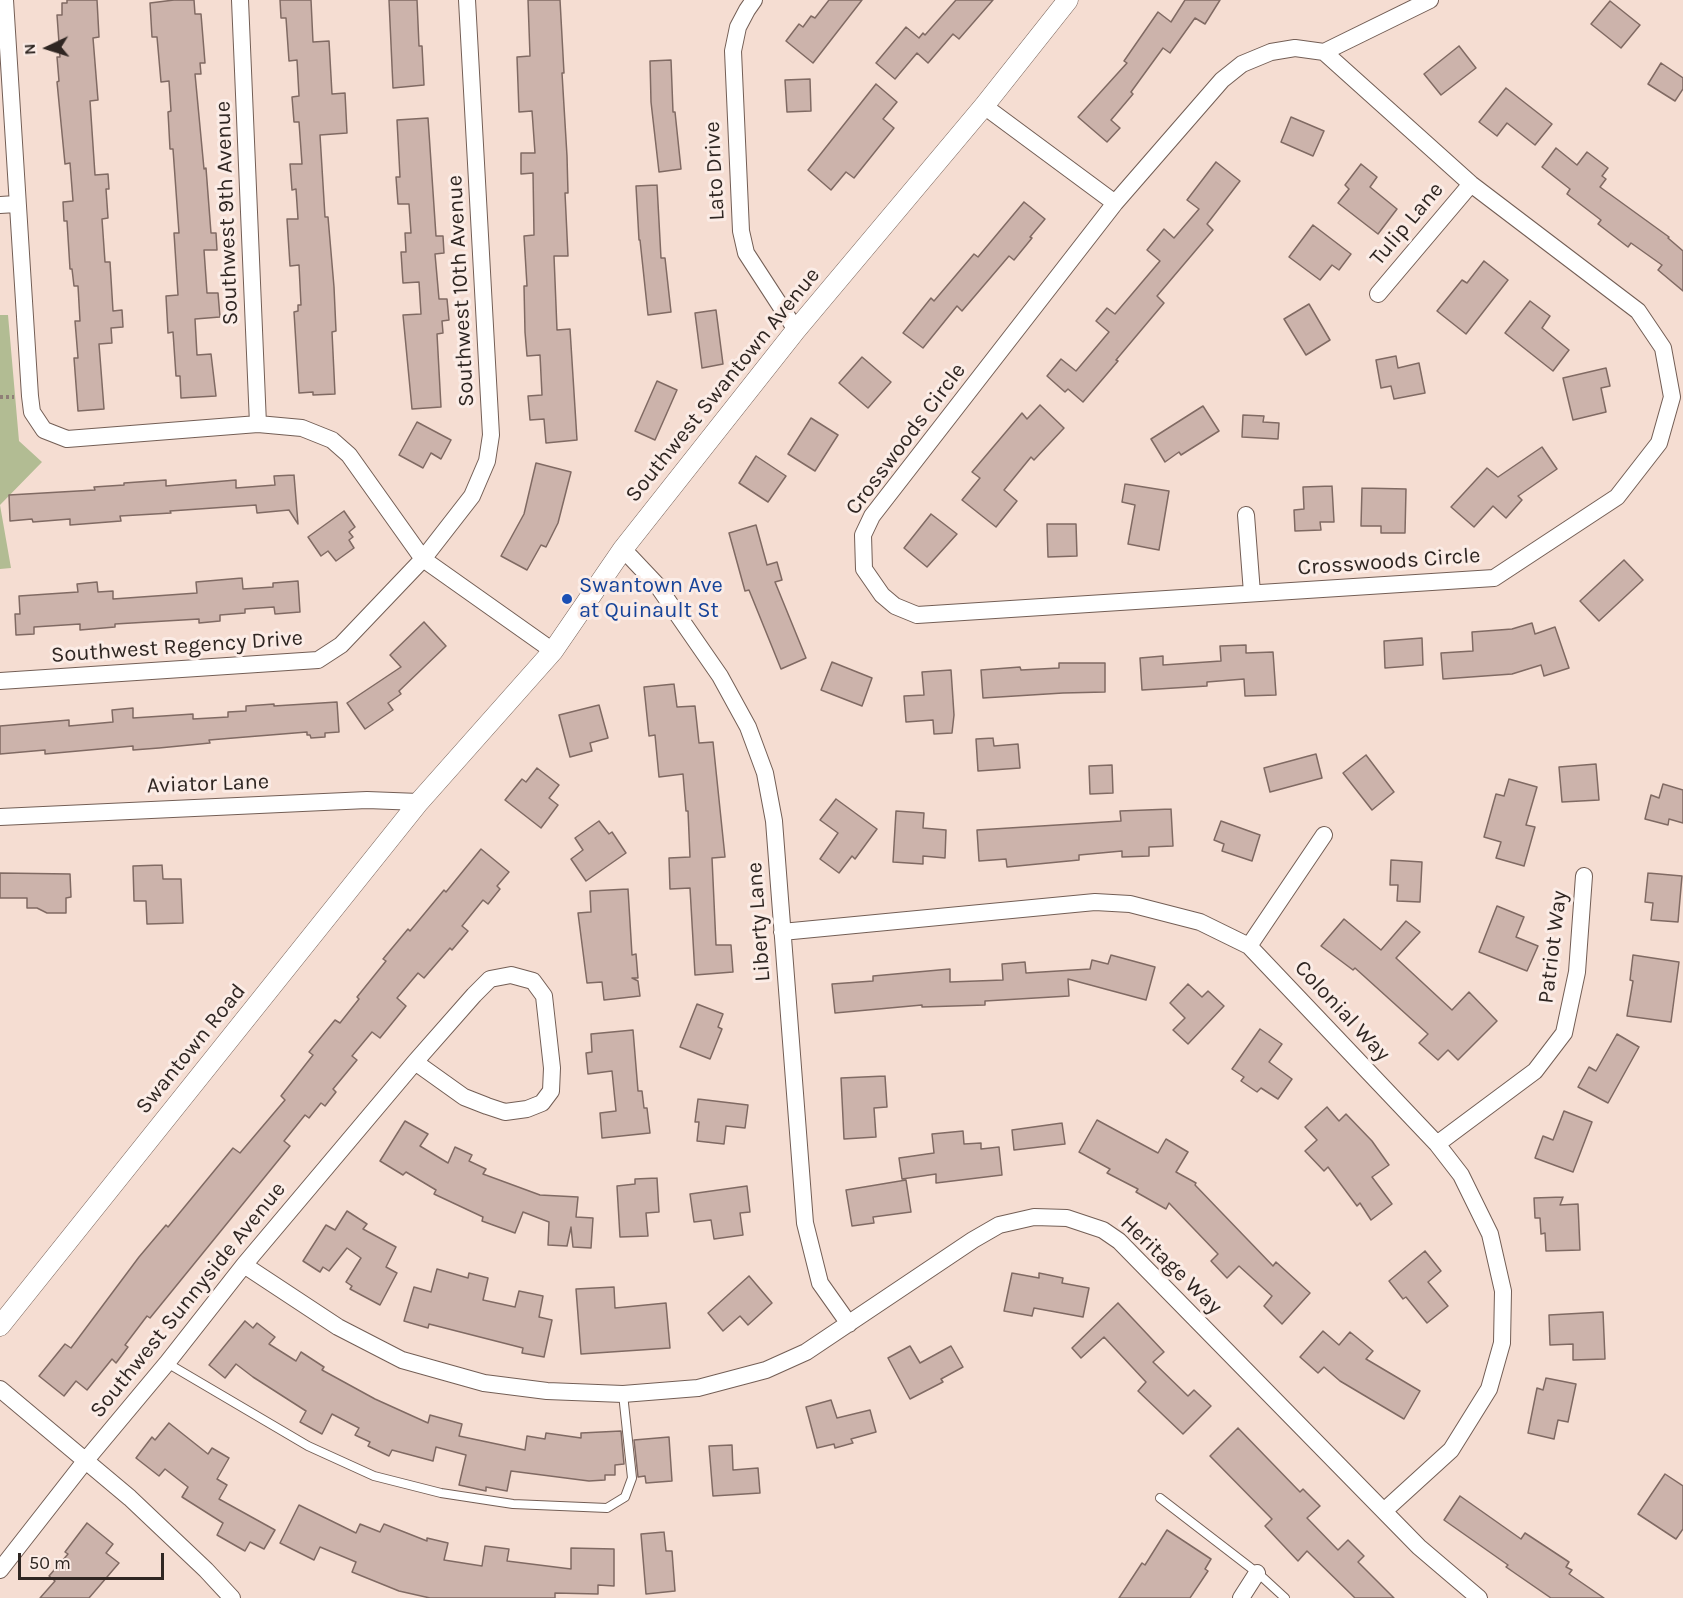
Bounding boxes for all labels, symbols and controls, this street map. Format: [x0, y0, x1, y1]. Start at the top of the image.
north arrow [18, 18, 78, 78]
text: N [20, 43, 39, 56]
street label: Southwest 9th Avenue [210, 100, 244, 326]
street label: Lato Drive [699, 121, 731, 221]
street label: Southwest 10th Avenue [442, 174, 480, 408]
street label: Tulip Lane [1365, 177, 1449, 271]
street label: Southwest Swantown Avenue [620, 262, 826, 508]
street label: Crosswoods Circle [840, 358, 972, 520]
street label: Crosswoods Circle [1297, 542, 1481, 582]
place label: Swantown Ave at Quinault St [579, 573, 723, 624]
marker: Swantown Ave at Quinault St [560, 592, 574, 606]
street label: Southwest Regency Drive [50, 625, 304, 669]
street label: Aviator Lane [146, 769, 270, 799]
street label: Liberty Lane [742, 861, 776, 983]
street label: Patriot Way [1533, 889, 1573, 1005]
street label: Colonial Way [1289, 955, 1395, 1067]
street label: Swantown Road [130, 979, 252, 1119]
street label: Southwest Sunnyside Avenue [85, 1177, 291, 1423]
street label: Heritage Way [1115, 1210, 1227, 1320]
scale bar [21, 1541, 166, 1579]
text: 50 m [29, 1552, 71, 1574]

